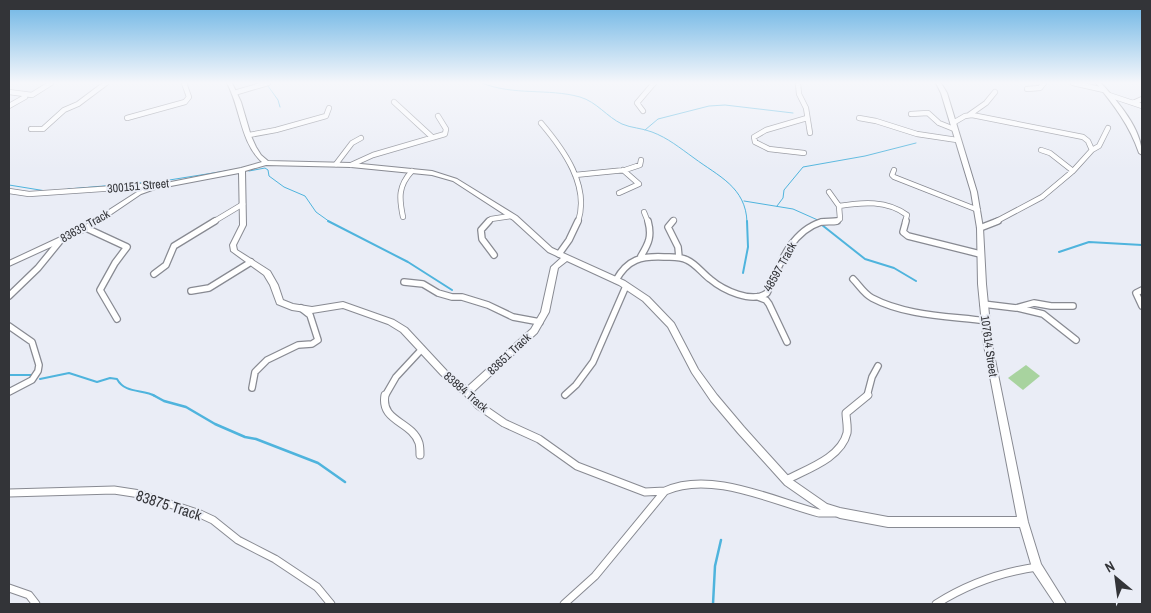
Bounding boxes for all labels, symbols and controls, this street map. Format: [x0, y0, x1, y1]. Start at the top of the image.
street label: 300151 Street [107, 175, 170, 197]
street label: 83639 Track [57, 206, 113, 246]
street label: 48597 Track [760, 239, 800, 295]
street label: 107614 Street [977, 314, 1001, 378]
street label: 83651 Track [484, 330, 534, 378]
street label: 83884 Track [440, 368, 492, 416]
street label: 83875 Track [134, 485, 205, 526]
north arrow [1091, 553, 1141, 603]
text: N [1102, 557, 1118, 577]

